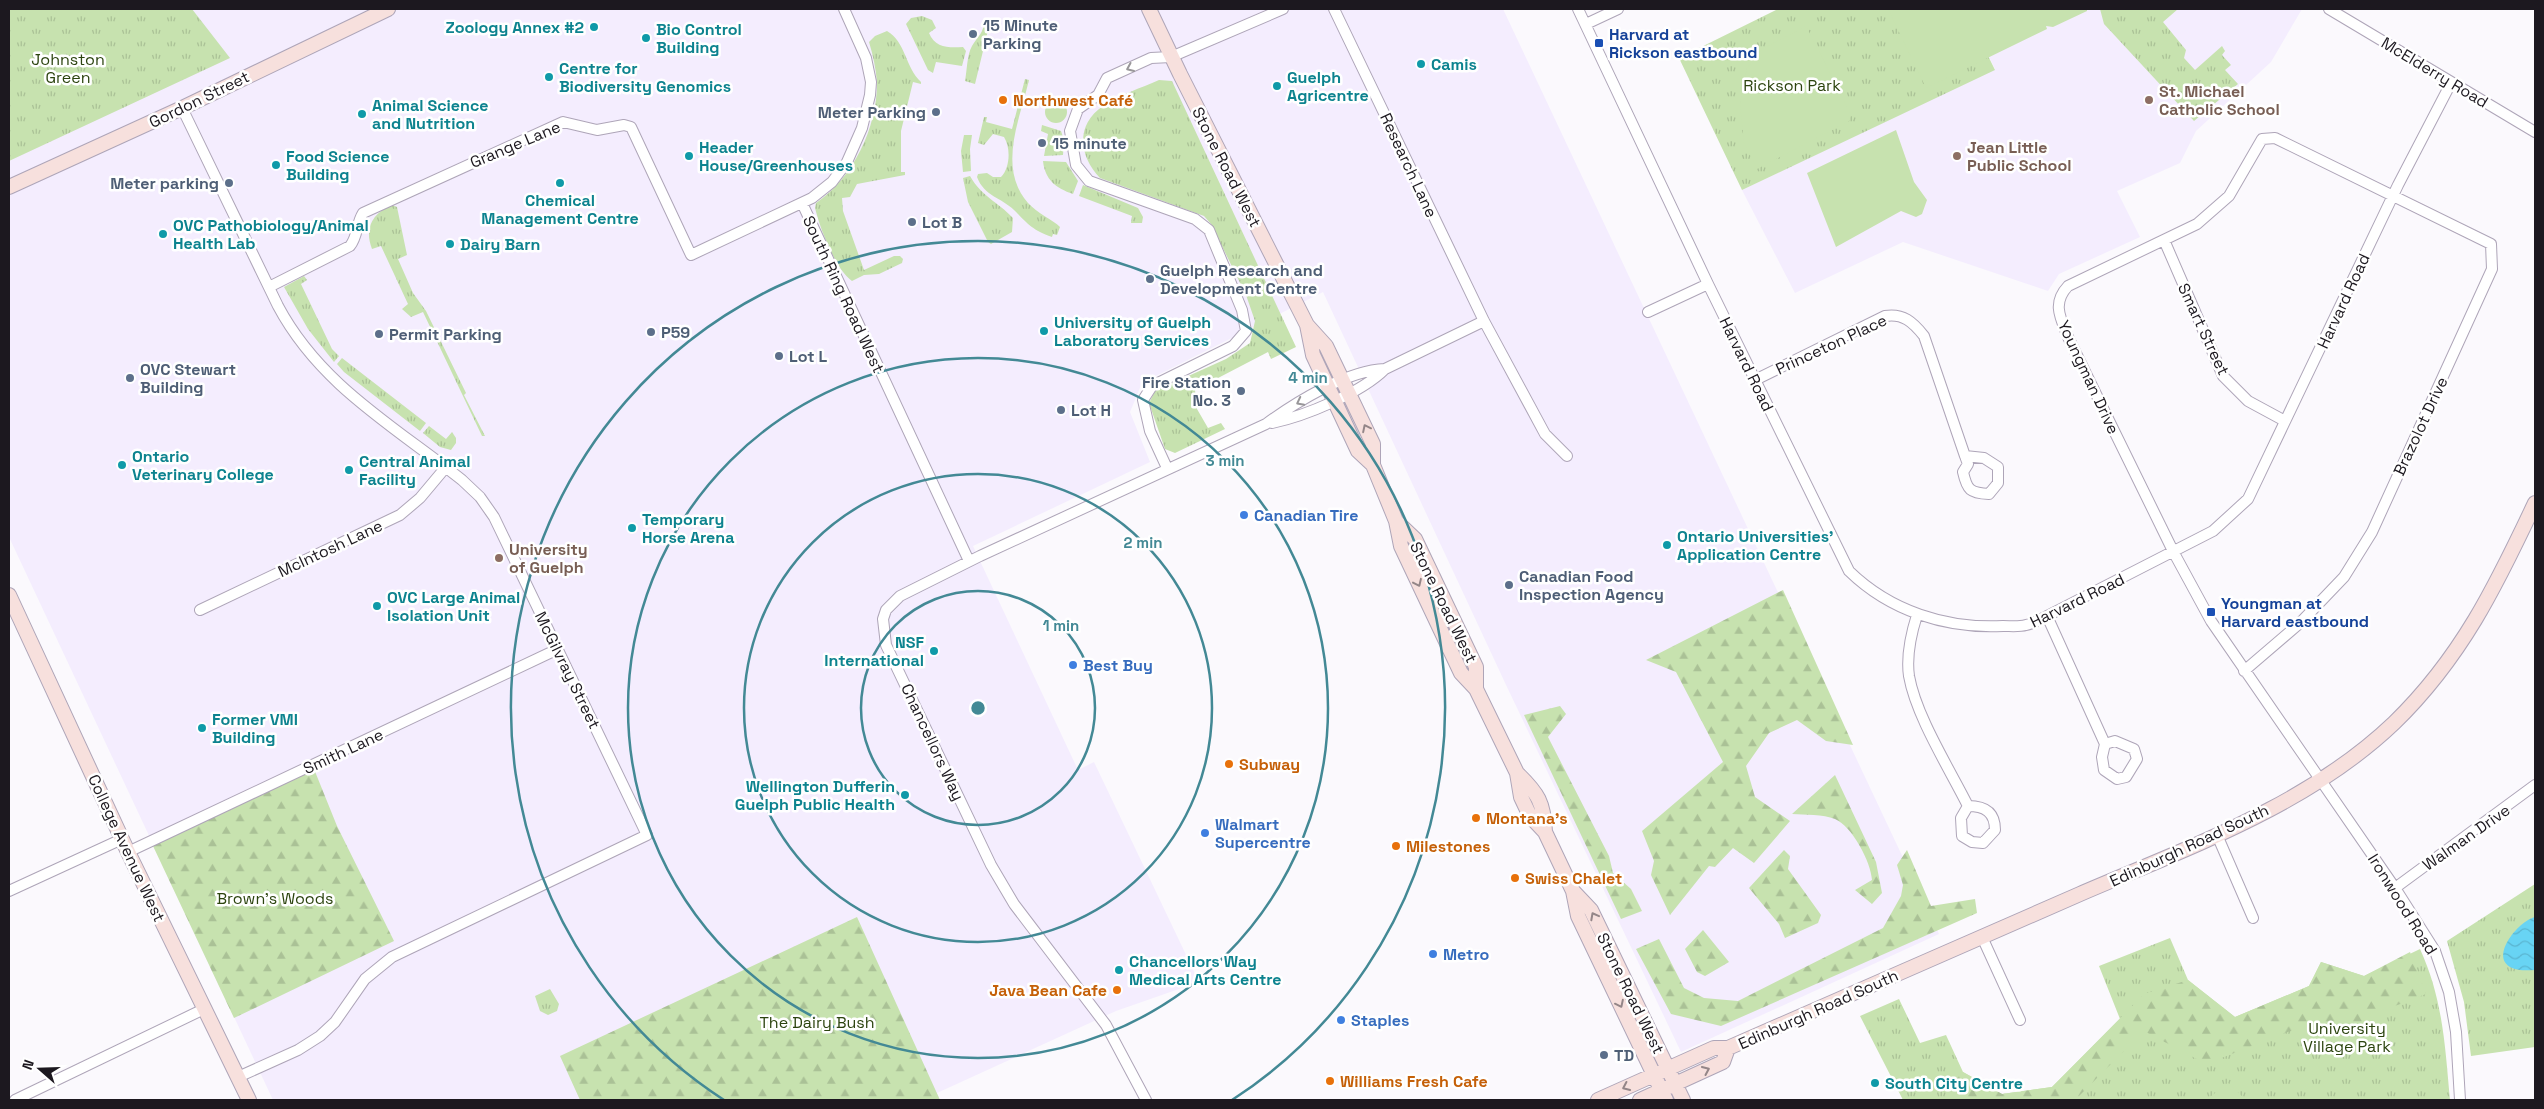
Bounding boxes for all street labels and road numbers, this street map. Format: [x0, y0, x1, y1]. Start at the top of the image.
street label: McElderry Road [2377, 32, 2492, 113]
street label: Gordon Street [146, 66, 253, 133]
street label: Stone Road West [1187, 104, 1266, 231]
street label: Research Lane [1375, 110, 1442, 221]
street label: Grange Lane [467, 116, 564, 173]
street label: South Ring Road West [798, 212, 889, 376]
street label: Harvard Road [2312, 250, 2375, 352]
street label: Smart Street [2173, 280, 2234, 379]
street label: Princeton Place [1772, 309, 1890, 379]
street label: Harvard Road [1715, 313, 1779, 415]
street label: Youngman Drive [2053, 317, 2124, 438]
street label: Brazolot Drive [2388, 373, 2453, 479]
street label: McIntosh Lane [274, 515, 386, 582]
street label: Stone Road West [1405, 538, 1482, 666]
street label: Harvard Road [2026, 568, 2128, 632]
street label: McGilvray Street [530, 608, 605, 732]
street label: Chancellors Way [896, 680, 969, 804]
street label: Smith Lane [300, 724, 387, 779]
street label: College Avenue West [83, 771, 170, 925]
street label: Edinburgh Road South [2106, 799, 2272, 892]
street label: Walman Drive [2418, 800, 2514, 875]
street label: Ironwood Road [2363, 850, 2442, 959]
street label: Stone Road West [1592, 929, 1669, 1057]
street label: Edinburgh Road South [1735, 965, 1902, 1054]

